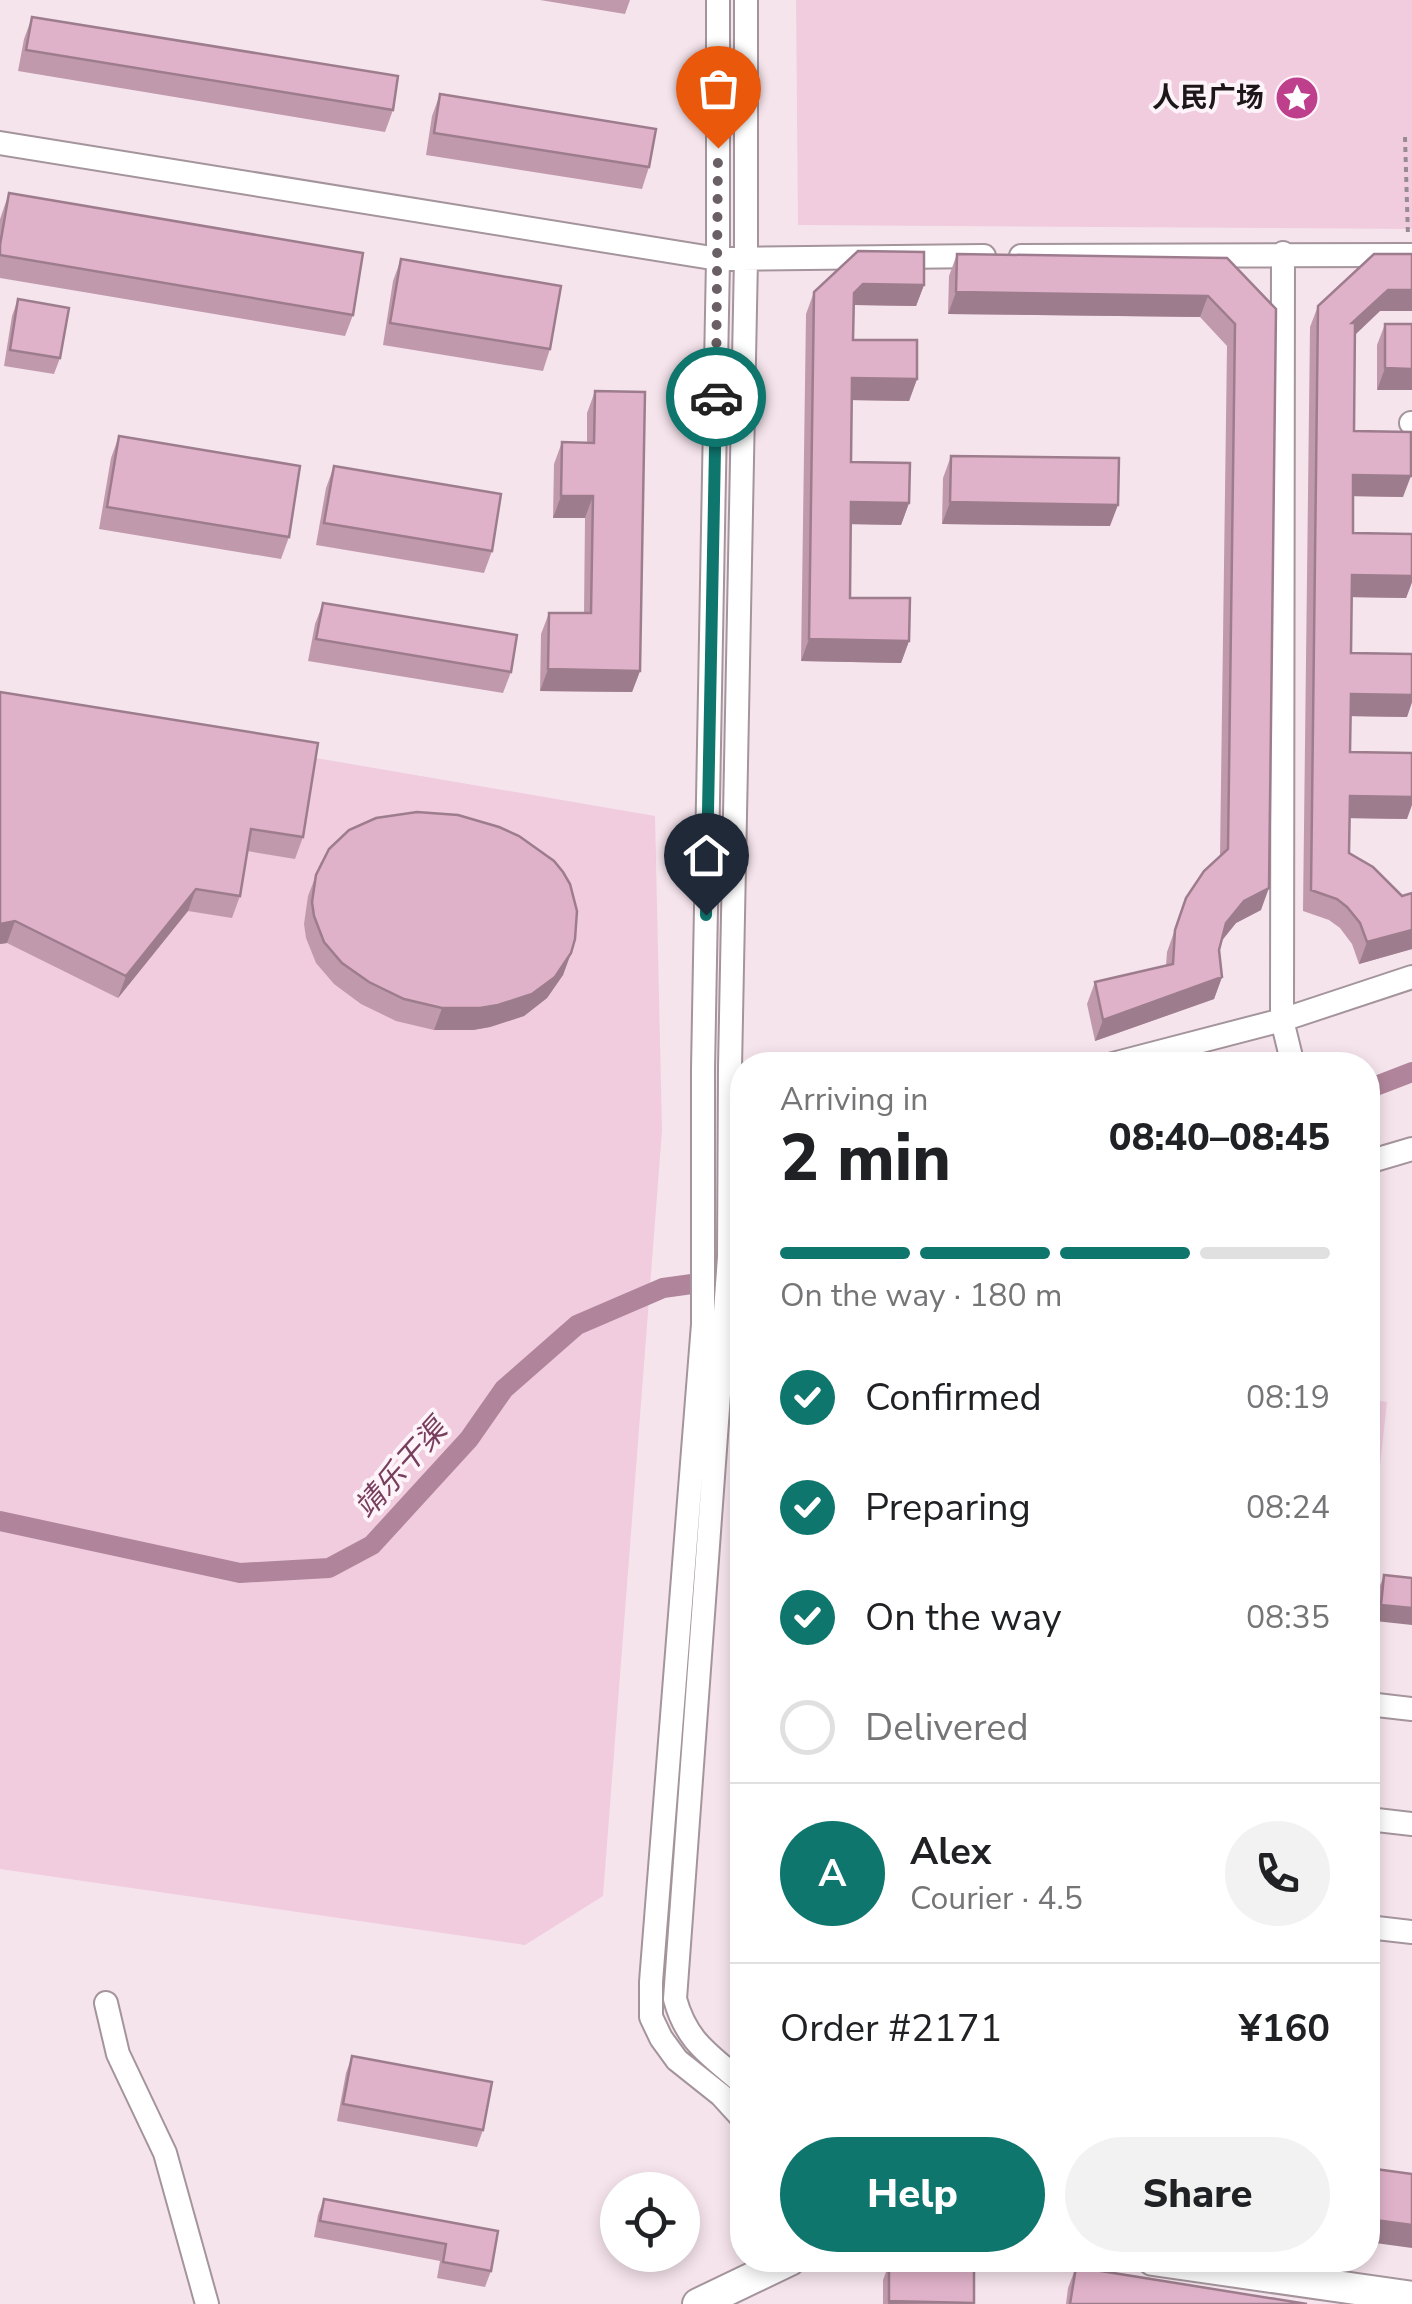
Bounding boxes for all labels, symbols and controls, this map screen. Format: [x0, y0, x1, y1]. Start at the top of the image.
pin [676, 46, 761, 149]
icon: bag [691, 61, 746, 116]
place icon: 人民广场 [1274, 75, 1320, 121]
place label: 人民广场 [1152, 79, 1264, 117]
courier [666, 347, 766, 447]
icon: car [689, 370, 744, 425]
pin [664, 813, 749, 916]
icon: home [679, 828, 734, 883]
text: Arriving in [780, 1078, 928, 1121]
text: 08:40–08:45 [1109, 1112, 1330, 1163]
text: 2 min [780, 1114, 951, 1203]
text: On the way · 180 m [780, 1274, 1062, 1317]
icon: check [780, 1370, 835, 1425]
text: Confirmed [865, 1372, 1042, 1423]
text: 08:19 [1246, 1376, 1330, 1419]
water label: 靖乐干渠 [346, 1408, 459, 1527]
icon: check [780, 1480, 835, 1535]
text: Preparing [865, 1482, 1031, 1533]
text: 08:24 [1246, 1486, 1330, 1529]
icon: check [780, 1590, 835, 1645]
text: On the way [865, 1592, 1061, 1643]
text: 08:35 [1246, 1596, 1330, 1639]
text: Delivered [865, 1702, 1029, 1753]
button: phone [1225, 1821, 1330, 1926]
text: Alex [910, 1826, 991, 1877]
text: A [818, 1848, 847, 1899]
text: Courier · 4.5 [910, 1877, 1083, 1920]
text: Order #2171 [780, 2003, 1002, 2054]
text: ¥160 [1239, 2003, 1330, 2054]
button: Help [780, 2137, 1045, 2252]
button: Share [1065, 2137, 1330, 2252]
map controls [600, 2172, 700, 2272]
button: locate [600, 2172, 700, 2272]

